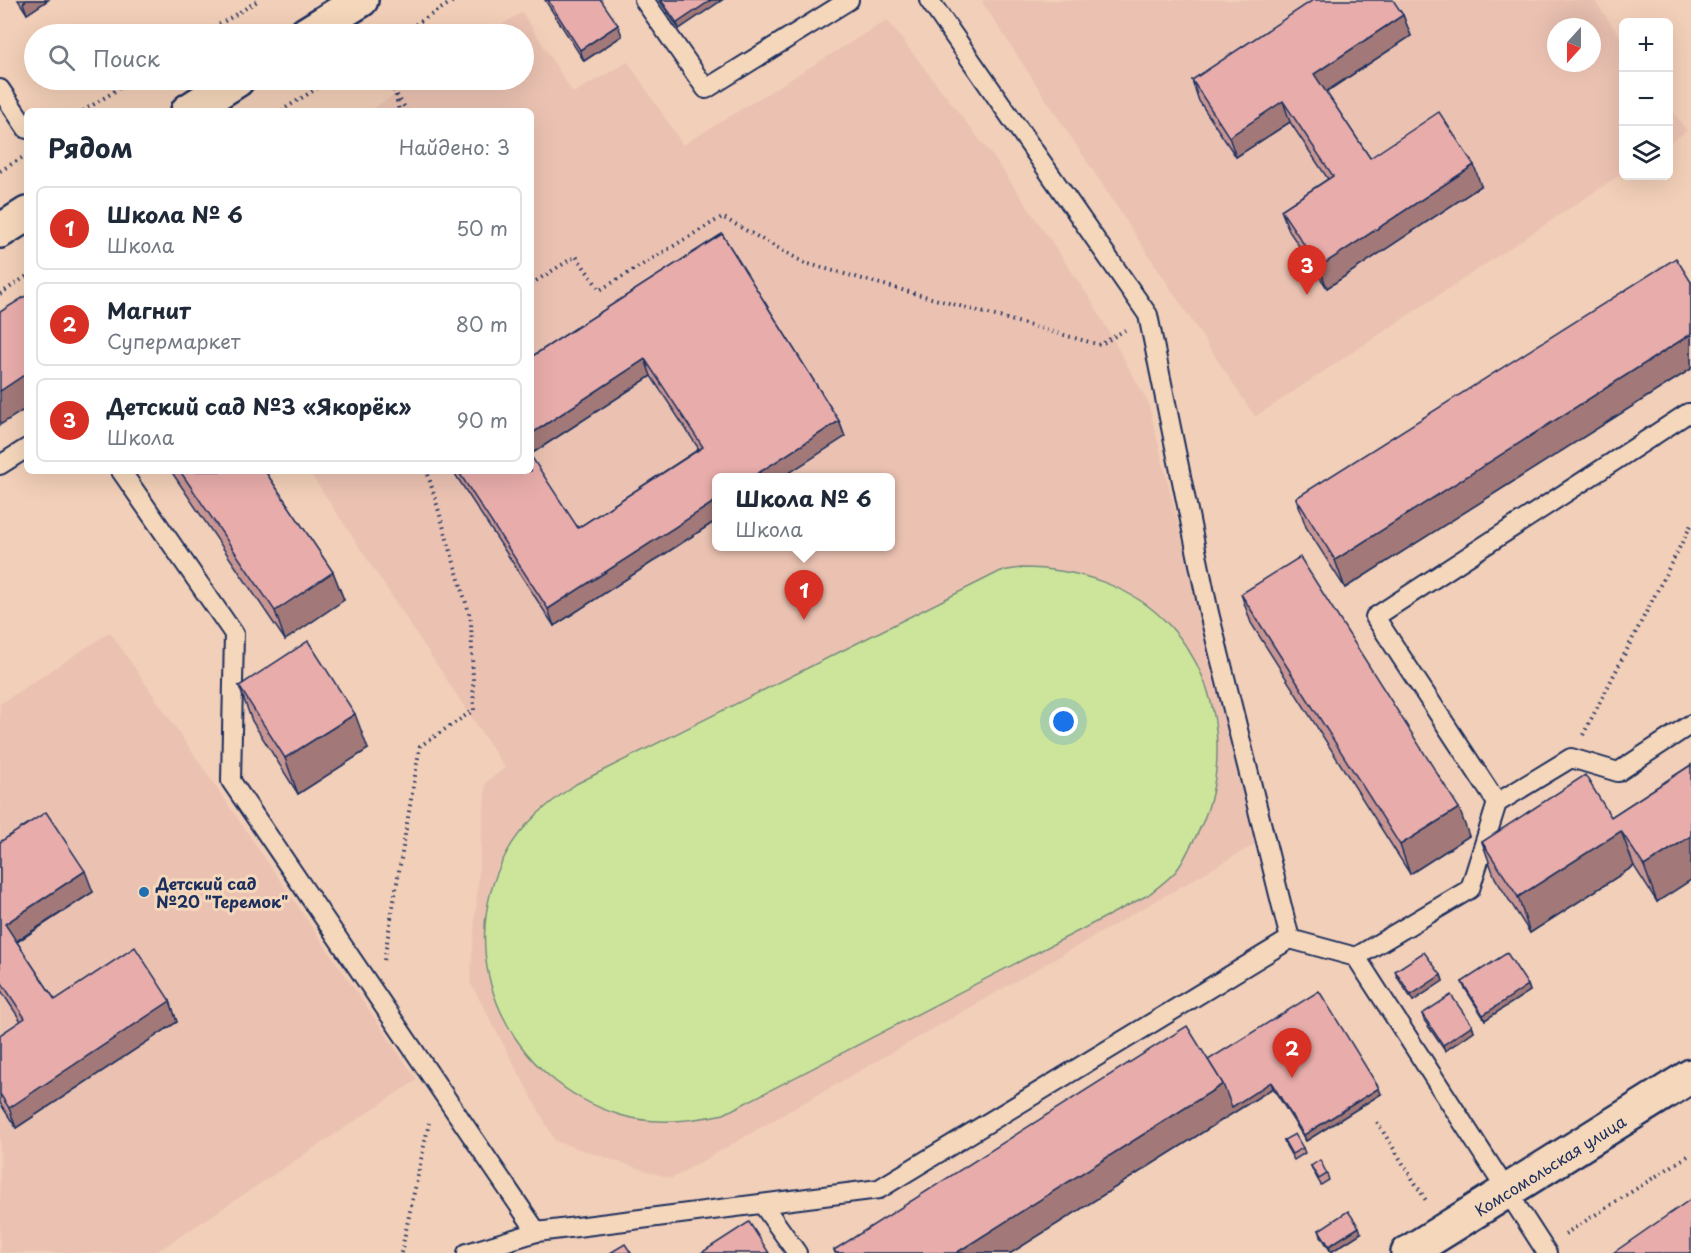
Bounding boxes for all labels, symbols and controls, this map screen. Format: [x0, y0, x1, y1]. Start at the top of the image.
north arrow [1547, 18, 1601, 72]
map controls [1619, 18, 1673, 180]
button: + [1619, 18, 1673, 72]
search box [24, 24, 534, 90]
icon: search [45, 41, 78, 74]
text: Поиск [93, 41, 160, 74]
button: − [1619, 72, 1673, 126]
button: layers [1619, 126, 1673, 180]
text: Рядом [48, 128, 133, 167]
text: Найдено: 3 [399, 132, 510, 162]
text: Школа № 6 [107, 197, 243, 230]
text: 1 [65, 213, 74, 243]
text: 50 m [456, 213, 508, 243]
text: Школа [107, 230, 174, 260]
pin: 3 [1288, 246, 1326, 295]
text: Магнит [107, 293, 191, 326]
text: 2 [62, 309, 77, 339]
text: 80 m [456, 309, 508, 339]
text: Супермаркет [107, 326, 240, 356]
text: Детский сад №3 «Якорёк» [107, 389, 411, 422]
text: 3 [63, 405, 76, 435]
text: 90 m [457, 405, 508, 435]
text: Школа [107, 422, 174, 452]
popup [712, 473, 895, 551]
text: Школа № 6 [736, 481, 871, 514]
text: Школа [736, 514, 803, 544]
pin: 1 [784, 570, 824, 620]
your location [1049, 707, 1078, 736]
place label: Детский сад №20 "Теремок" [155, 871, 288, 913]
marker: Детский сад №20 "Теремок" [137, 885, 151, 899]
pin: 2 [1272, 1028, 1312, 1078]
street label: Комсомольская улица [1470, 1109, 1630, 1221]

